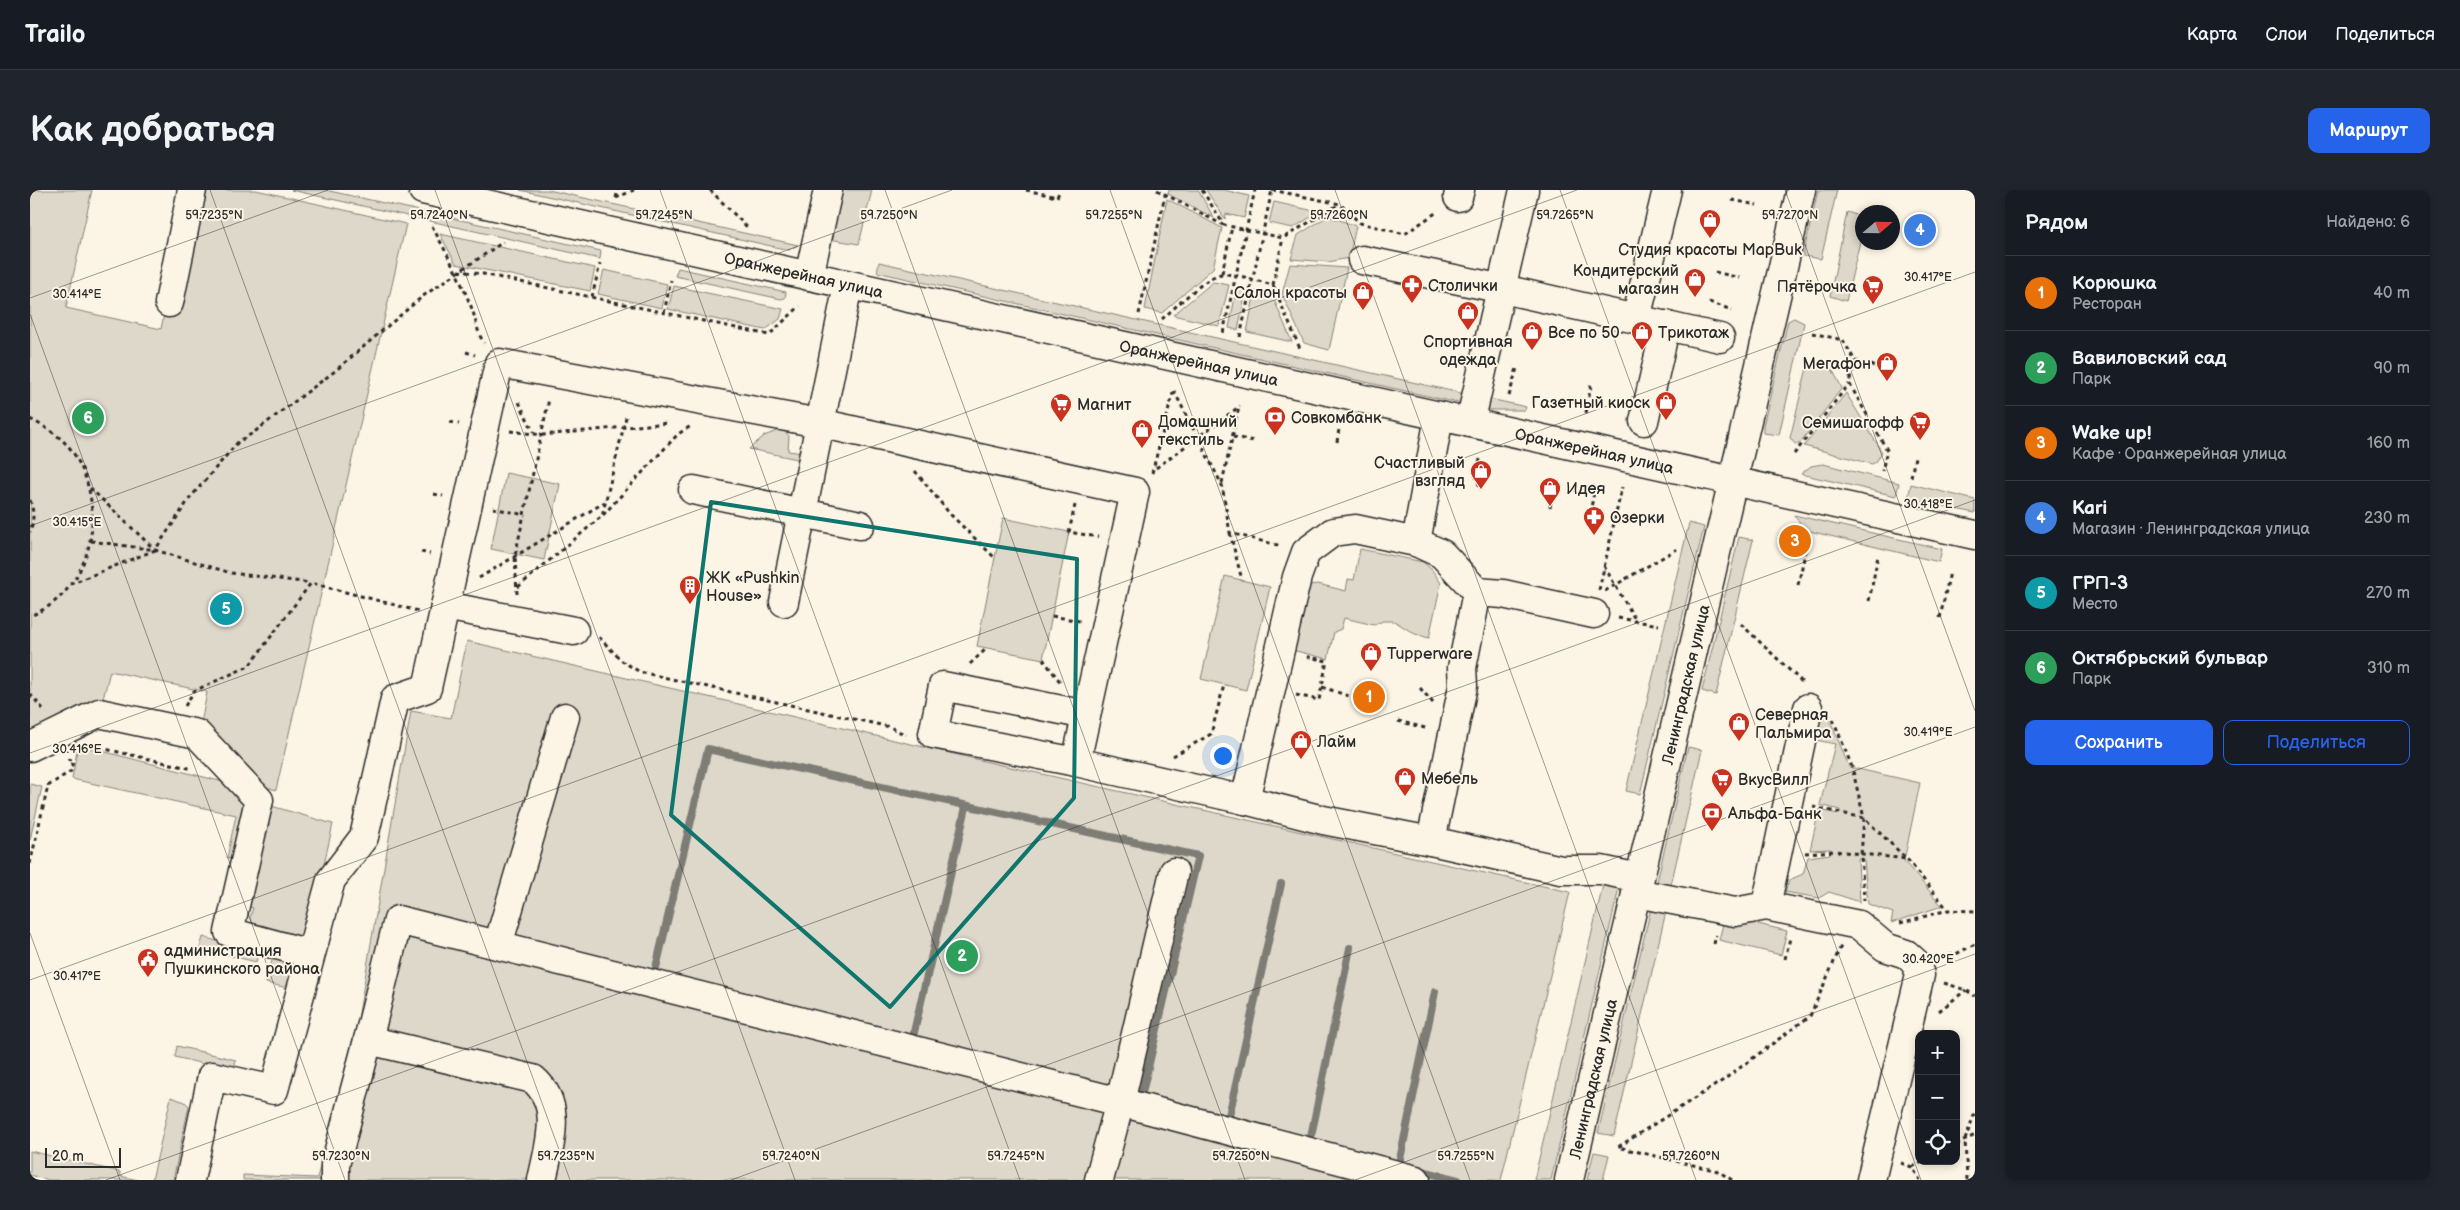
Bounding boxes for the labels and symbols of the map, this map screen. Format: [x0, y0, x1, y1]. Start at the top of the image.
north arrow [1855, 205, 1900, 250]
text: 59.7235°N [185, 208, 243, 223]
text: 59.7240°N [410, 208, 468, 223]
text: 59.7245°N [635, 208, 693, 223]
text: 59.7250°N [860, 208, 918, 223]
text: 59.7255°N [1085, 208, 1143, 223]
text: 59.7260°N [1310, 208, 1368, 223]
text: 59.7265°N [1536, 208, 1594, 223]
shop icon: Студия красоты MapBuk [1698, 208, 1722, 239]
text: 59.7270°N [1762, 208, 1818, 223]
pin: 4 [1904, 211, 1936, 249]
place label: Студия красоты MapBuk [1618, 241, 1802, 260]
street label: Оранжерейная улица [722, 249, 885, 303]
place label: Кондитерский магазин [1573, 262, 1679, 299]
shop icon: Кондитерский магазин [1683, 267, 1707, 298]
text: 30.417°E [1904, 270, 1952, 285]
pharmacy icon: Столички [1400, 273, 1424, 304]
supermarket icon: Пятёрочка [1861, 274, 1885, 305]
place label: Столички [1428, 277, 1498, 296]
place label: Пятёрочка [1777, 278, 1858, 297]
shop icon: Салон красоты [1351, 280, 1375, 311]
place label: Салон красоты [1234, 284, 1347, 303]
text: 30.414°E [52, 287, 102, 302]
shop icon: Спортивная одежда [1456, 300, 1480, 331]
shop icon: Все по 50 [1520, 320, 1544, 351]
shop icon: Трикотаж [1630, 320, 1654, 351]
place label: Все по 50 [1548, 324, 1620, 343]
place label: Трикотаж [1658, 324, 1730, 343]
place label: Спортивная одежда [1423, 333, 1513, 370]
street label: Оранжерейная улица [1117, 337, 1281, 391]
shop icon: Мегафон [1875, 351, 1899, 382]
place label: Мегафон [1803, 355, 1871, 374]
shop icon: Газетный киоск [1654, 390, 1678, 421]
supermarket icon: Магнит [1049, 392, 1073, 423]
place label: Газетный киоск [1531, 394, 1650, 413]
place label: Магнит [1077, 396, 1132, 415]
pin: 6 [72, 399, 104, 437]
bank icon: Совкомбанк [1263, 405, 1287, 436]
place label: Совкомбанк [1291, 409, 1382, 428]
supermarket icon: Семишагофф [1908, 410, 1932, 441]
place label: Домашний текстиль [1158, 413, 1237, 450]
place label: Семишагофф [1802, 414, 1904, 433]
shop icon: Домашний текстиль [1130, 418, 1154, 449]
street label: Оранжерейная улица [1513, 425, 1676, 479]
place label: Счастливый взгляд [1374, 454, 1465, 491]
shop icon: Счастливый взгляд [1469, 459, 1493, 490]
shop icon: Идея [1538, 476, 1562, 507]
place label: Идея [1566, 480, 1605, 499]
text: 30.418°E [1903, 497, 1953, 512]
pharmacy icon: Озерки [1582, 505, 1606, 536]
place label: Озерки [1610, 509, 1665, 528]
text: 30.415°E [53, 515, 102, 530]
pin: 3 [1779, 522, 1811, 560]
place label: ЖК «Pushkin House» [706, 569, 799, 606]
building icon: ЖК «Pushkin House» [678, 574, 702, 605]
pin: 5 [210, 590, 242, 628]
street label: Ленинградская улица [1658, 602, 1715, 768]
shop icon: Tupperware [1359, 641, 1383, 672]
place label: Tupperware [1387, 645, 1473, 664]
pin: 1 [1353, 678, 1385, 716]
place label: Северная Пальмира [1755, 706, 1832, 743]
shop icon: Северная Пальмира [1727, 711, 1751, 742]
text: 30.419°E [1903, 725, 1953, 740]
shop icon: Лайм [1289, 729, 1313, 760]
place label: Лайм [1316, 733, 1356, 752]
text: 30.416°E [52, 742, 102, 757]
your location [1210, 743, 1236, 769]
shop icon: Мебель [1393, 766, 1417, 797]
supermarket icon: ВкусВилл [1710, 767, 1734, 798]
place label: Мебель [1421, 770, 1478, 789]
place label: ВкусВилл [1738, 771, 1809, 790]
bank icon: Альфа-Банк [1700, 801, 1724, 832]
place label: Альфа-Банк [1727, 805, 1822, 824]
pin: 2 [946, 937, 978, 975]
place label: администрация Пушкинского района [164, 942, 320, 979]
public building icon: администрация Пушкинского района [136, 947, 160, 978]
text: 30.420°E [1902, 952, 1954, 967]
text: 30.417°E [53, 969, 101, 984]
street label: Ленинградская улица [1566, 997, 1622, 1162]
scale bar [45, 1145, 121, 1168]
text: 59.7230°N [312, 1149, 370, 1164]
text: 59.7235°N [537, 1149, 595, 1164]
text: 59.7240°N [762, 1149, 820, 1164]
text: 59.7245°N [987, 1149, 1045, 1164]
text: 59.7250°N [1212, 1149, 1270, 1164]
text: 59.7255°N [1437, 1149, 1495, 1164]
text: 59.7260°N [1662, 1149, 1720, 1164]

